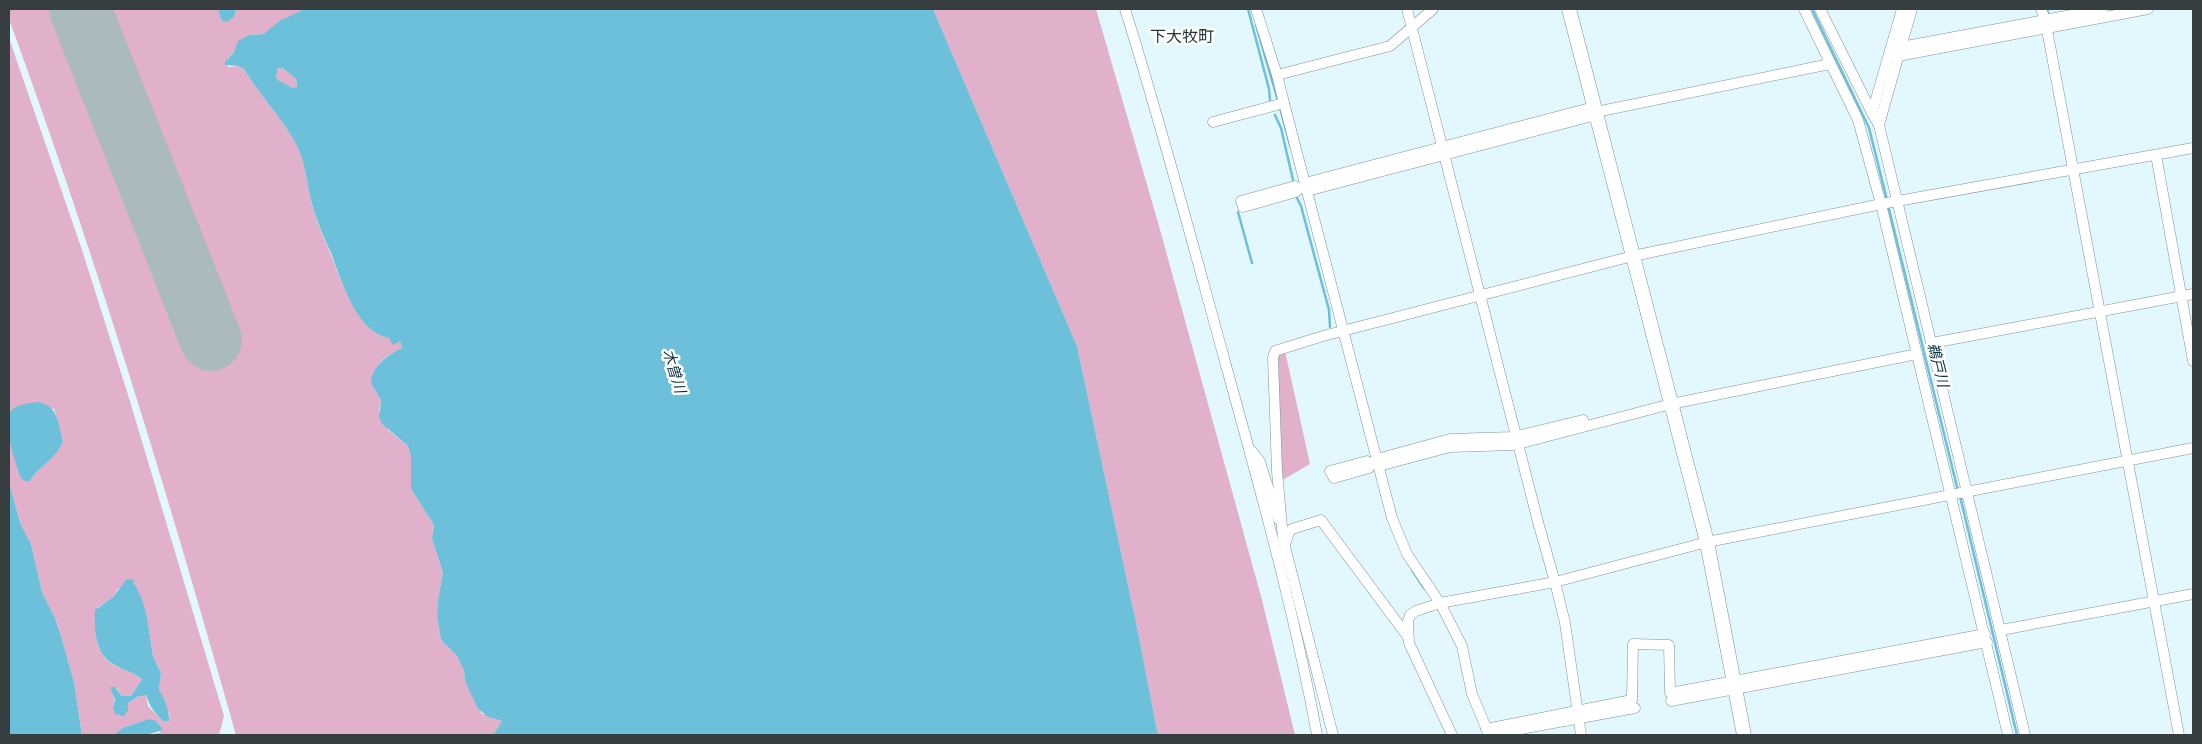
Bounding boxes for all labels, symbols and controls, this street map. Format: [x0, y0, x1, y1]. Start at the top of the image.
district label: 下大牧町 [1150, 28, 1214, 45]
water label: 鵜戸川 [1925, 341, 1952, 391]
water label: 木曽川 [660, 347, 689, 397]

